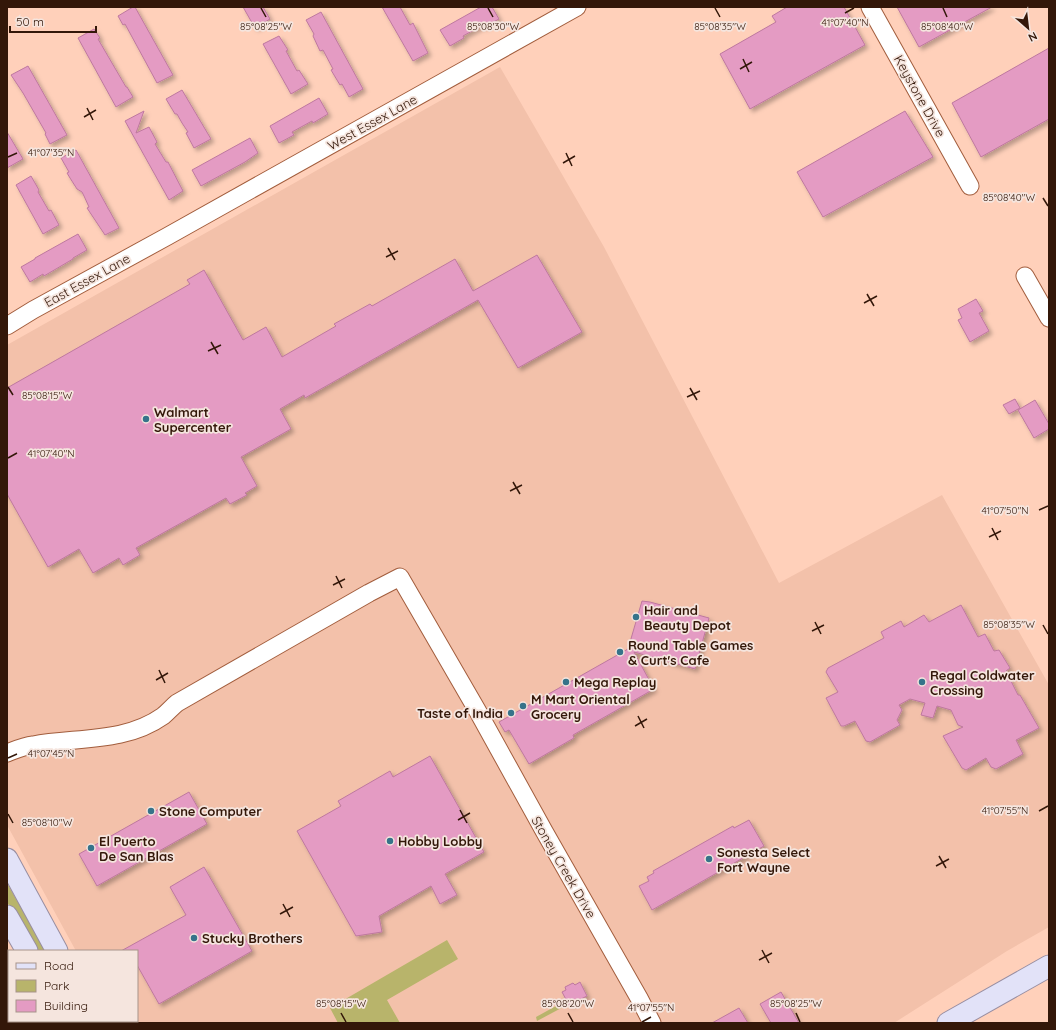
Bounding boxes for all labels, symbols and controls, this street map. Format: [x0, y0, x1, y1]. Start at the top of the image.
scale bar [10, 8, 96, 34]
north arrow [1008, 8, 1048, 48]
text: 50 m [16, 14, 44, 29]
text: 41°07'40"N [821, 16, 869, 29]
text: 85°08'25"W [240, 20, 292, 33]
text: 85°08'30"W [467, 20, 519, 33]
text: 85°08'35"W [694, 20, 746, 33]
text: 85°08'40"W [921, 20, 973, 33]
text: N [1026, 29, 1040, 45]
street label: Keystone Drive [891, 52, 949, 140]
street label: West Essex Lane [324, 91, 420, 153]
text: 41°07'35"N [28, 146, 74, 159]
text: 85°08'40"W [983, 191, 1035, 204]
street label: East Essex Lane [41, 250, 133, 310]
text: 85°08'15"W [22, 389, 72, 402]
place label: Walmart Supercenter [154, 404, 232, 435]
marker: Walmart Supercenter [141, 414, 151, 424]
text: 41°07'40"N [27, 447, 75, 460]
text: 41°07'50"N [981, 504, 1029, 517]
place label: Hair and Beauty Depot [644, 602, 731, 633]
marker: Hair and Beauty Depot [631, 612, 641, 622]
text: 85°08'35"W [983, 618, 1035, 631]
place label: Round Table Games & Curt's Cafe [628, 637, 753, 668]
marker: Round Table Games & Curt's Cafe [615, 647, 625, 657]
place label: Regal Coldwater Crossing [930, 667, 1035, 698]
place label: Mega Replay [574, 674, 656, 690]
marker: Mega Replay [561, 677, 571, 687]
marker: Regal Coldwater Crossing [917, 677, 927, 687]
place label: M Mart Oriental Grocery [531, 691, 630, 722]
marker: M Mart Oriental Grocery [518, 701, 528, 711]
place label: Taste of India [417, 705, 503, 721]
marker: Taste of India [506, 708, 516, 718]
text: 41°07'45"N [28, 747, 74, 760]
place label: Stone Computer [159, 803, 262, 819]
text: 41°07'55"N [982, 804, 1028, 817]
marker: Stone Computer [146, 806, 156, 816]
street label: Stoney Creek Drive [528, 813, 600, 921]
text: 85°08'10"W [22, 816, 73, 829]
place label: El Puerto De San Blas [99, 833, 173, 864]
place label: Hobby Lobby [398, 833, 482, 849]
marker: Hobby Lobby [385, 836, 395, 846]
marker: El Puerto De San Blas [86, 843, 96, 853]
place label: Sonesta Select Fort Wayne [717, 844, 810, 875]
marker: Sonesta Select Fort Wayne [704, 854, 714, 864]
place label: Stucky Brothers [202, 930, 303, 946]
marker: Stucky Brothers [189, 933, 199, 943]
legend [8, 950, 138, 1022]
text: Road [44, 958, 74, 973]
text: Park [44, 978, 69, 993]
text: 85°08'15"W [316, 997, 366, 1010]
text: 85°08'20"W [542, 997, 595, 1010]
text: 85°08'25"W [770, 997, 822, 1010]
text: Building [44, 998, 88, 1013]
text: 41°07'55"N [628, 1001, 674, 1014]

